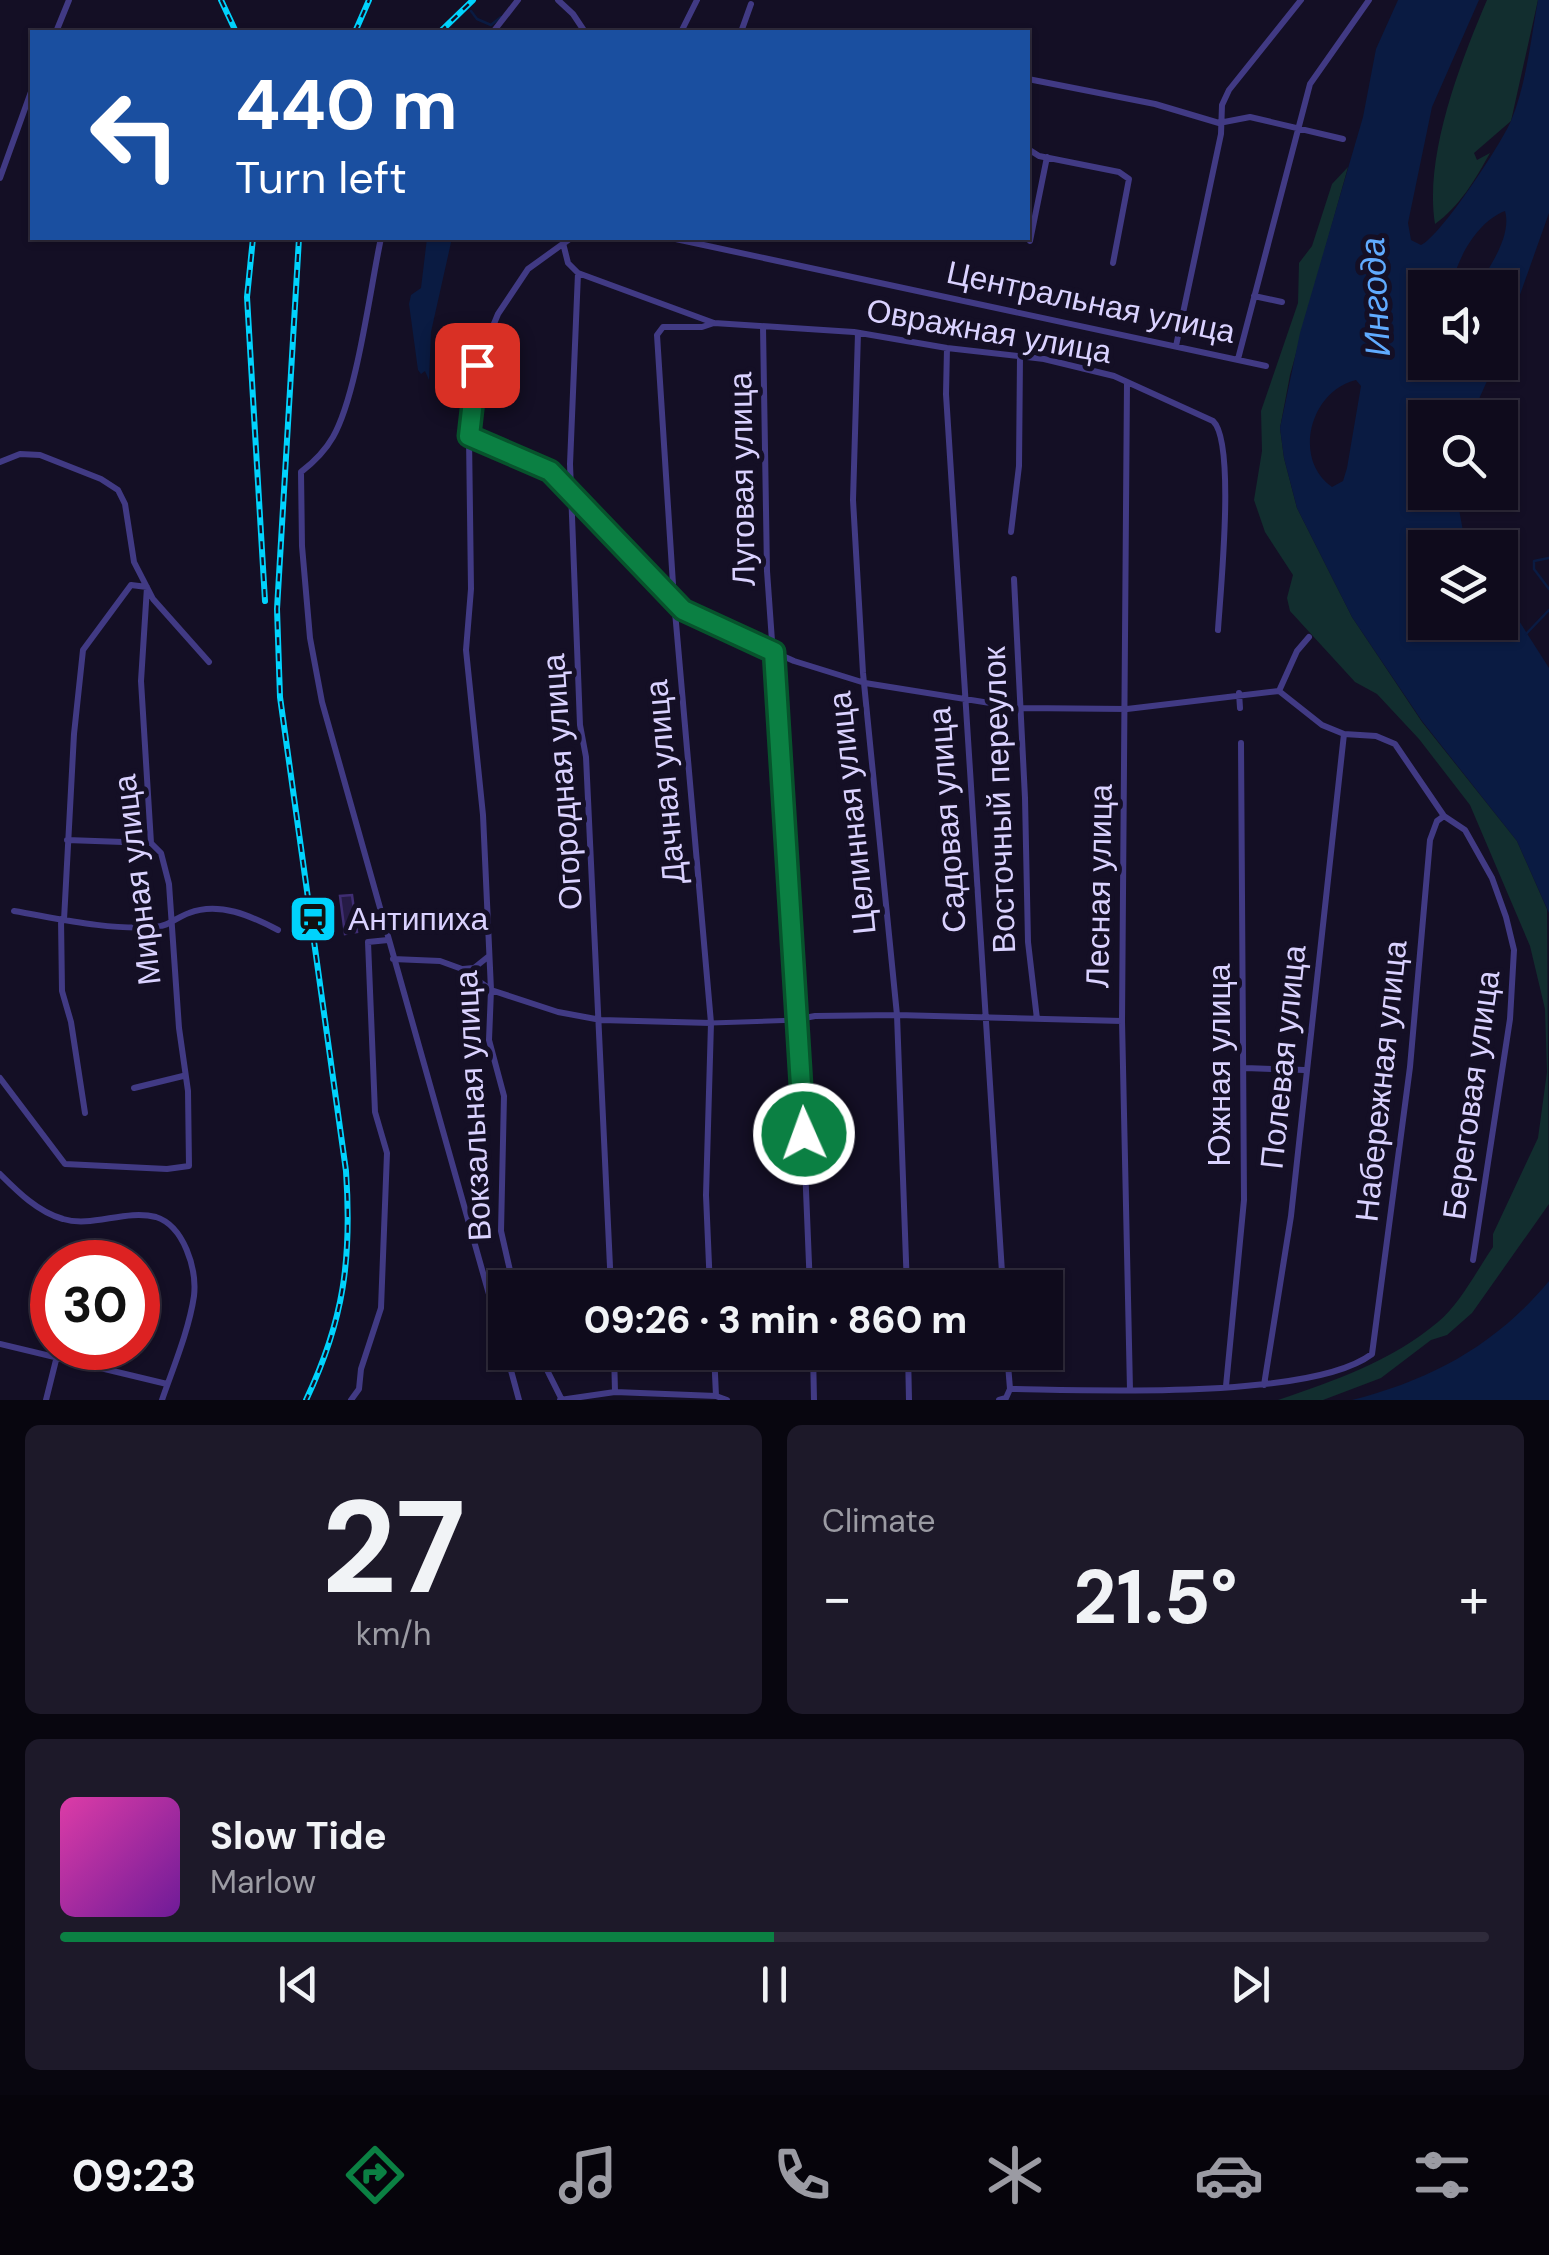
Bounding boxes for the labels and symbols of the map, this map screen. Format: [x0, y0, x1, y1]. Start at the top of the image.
water label: Ингода [1349, 236, 1401, 358]
street label: Центральная улица [943, 251, 1239, 353]
street label: Овражная улица [863, 289, 1115, 373]
pin [435, 323, 520, 408]
street label: Луговая улица [719, 371, 765, 587]
street label: Восточный переулок [973, 645, 1025, 954]
street label: Огородная улица [532, 652, 592, 911]
street label: Дачная улица [635, 678, 695, 886]
street label: Целинная улица [818, 689, 886, 936]
street label: Садовая улица [918, 706, 976, 934]
street label: Мирная улица [103, 772, 171, 988]
street label: Лесная улица [1076, 783, 1122, 988]
station icon: Антипиха [287, 893, 339, 945]
place label: Антипиха [348, 898, 488, 940]
street label: Набережная улица [1345, 938, 1417, 1224]
street label: Полевая улица [1250, 943, 1316, 1171]
street label: Южная улица [1198, 963, 1240, 1167]
street label: Береговая улица [1433, 967, 1509, 1222]
street label: Вокзальная улица [445, 970, 501, 1242]
position arrow [752, 1082, 856, 1186]
speed limit sign: 30 [30, 1240, 160, 1370]

